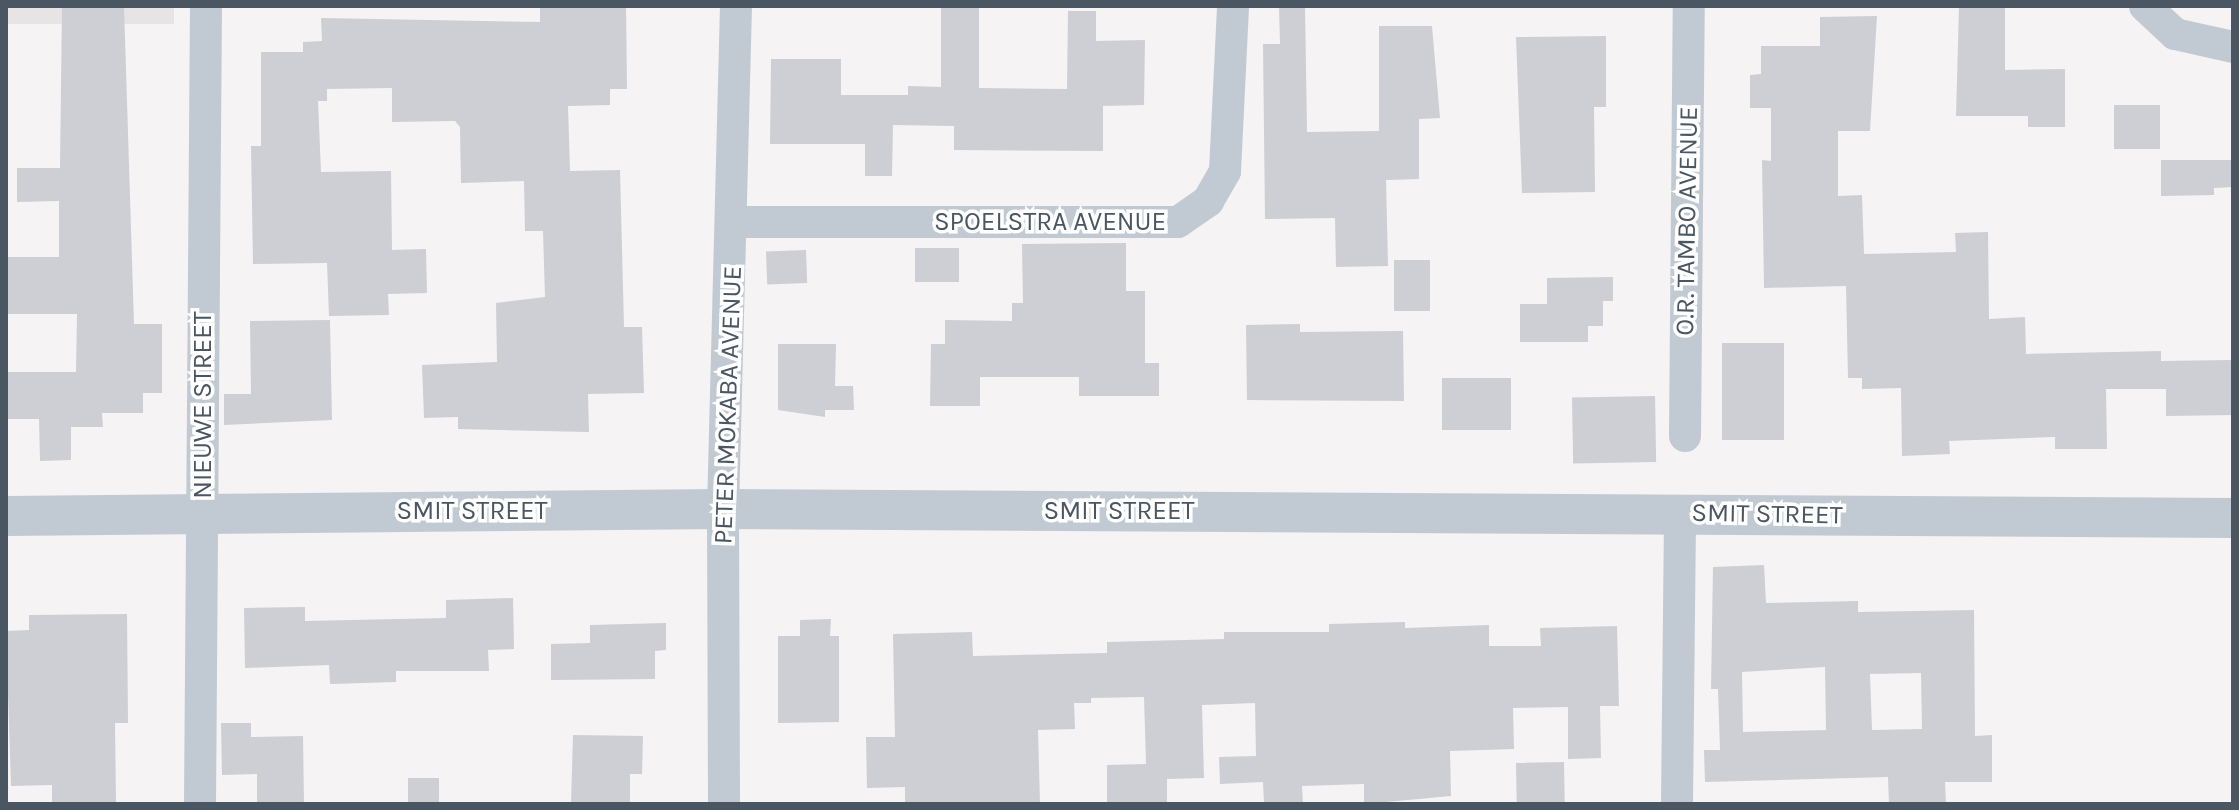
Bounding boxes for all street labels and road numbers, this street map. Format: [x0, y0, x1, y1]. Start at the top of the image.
street label: O.R. TAMBO AVENUE [1669, 106, 1705, 336]
street label: SPOELSTRA AVENUE [934, 206, 1166, 238]
street label: PETER MOKABA AVENUE [708, 265, 748, 545]
street label: NIEUWE STREET [187, 311, 219, 499]
street label: SMIT STREET [396, 495, 548, 527]
street label: SMIT STREET [1043, 495, 1195, 527]
street label: SMIT STREET [1691, 497, 1843, 531]

